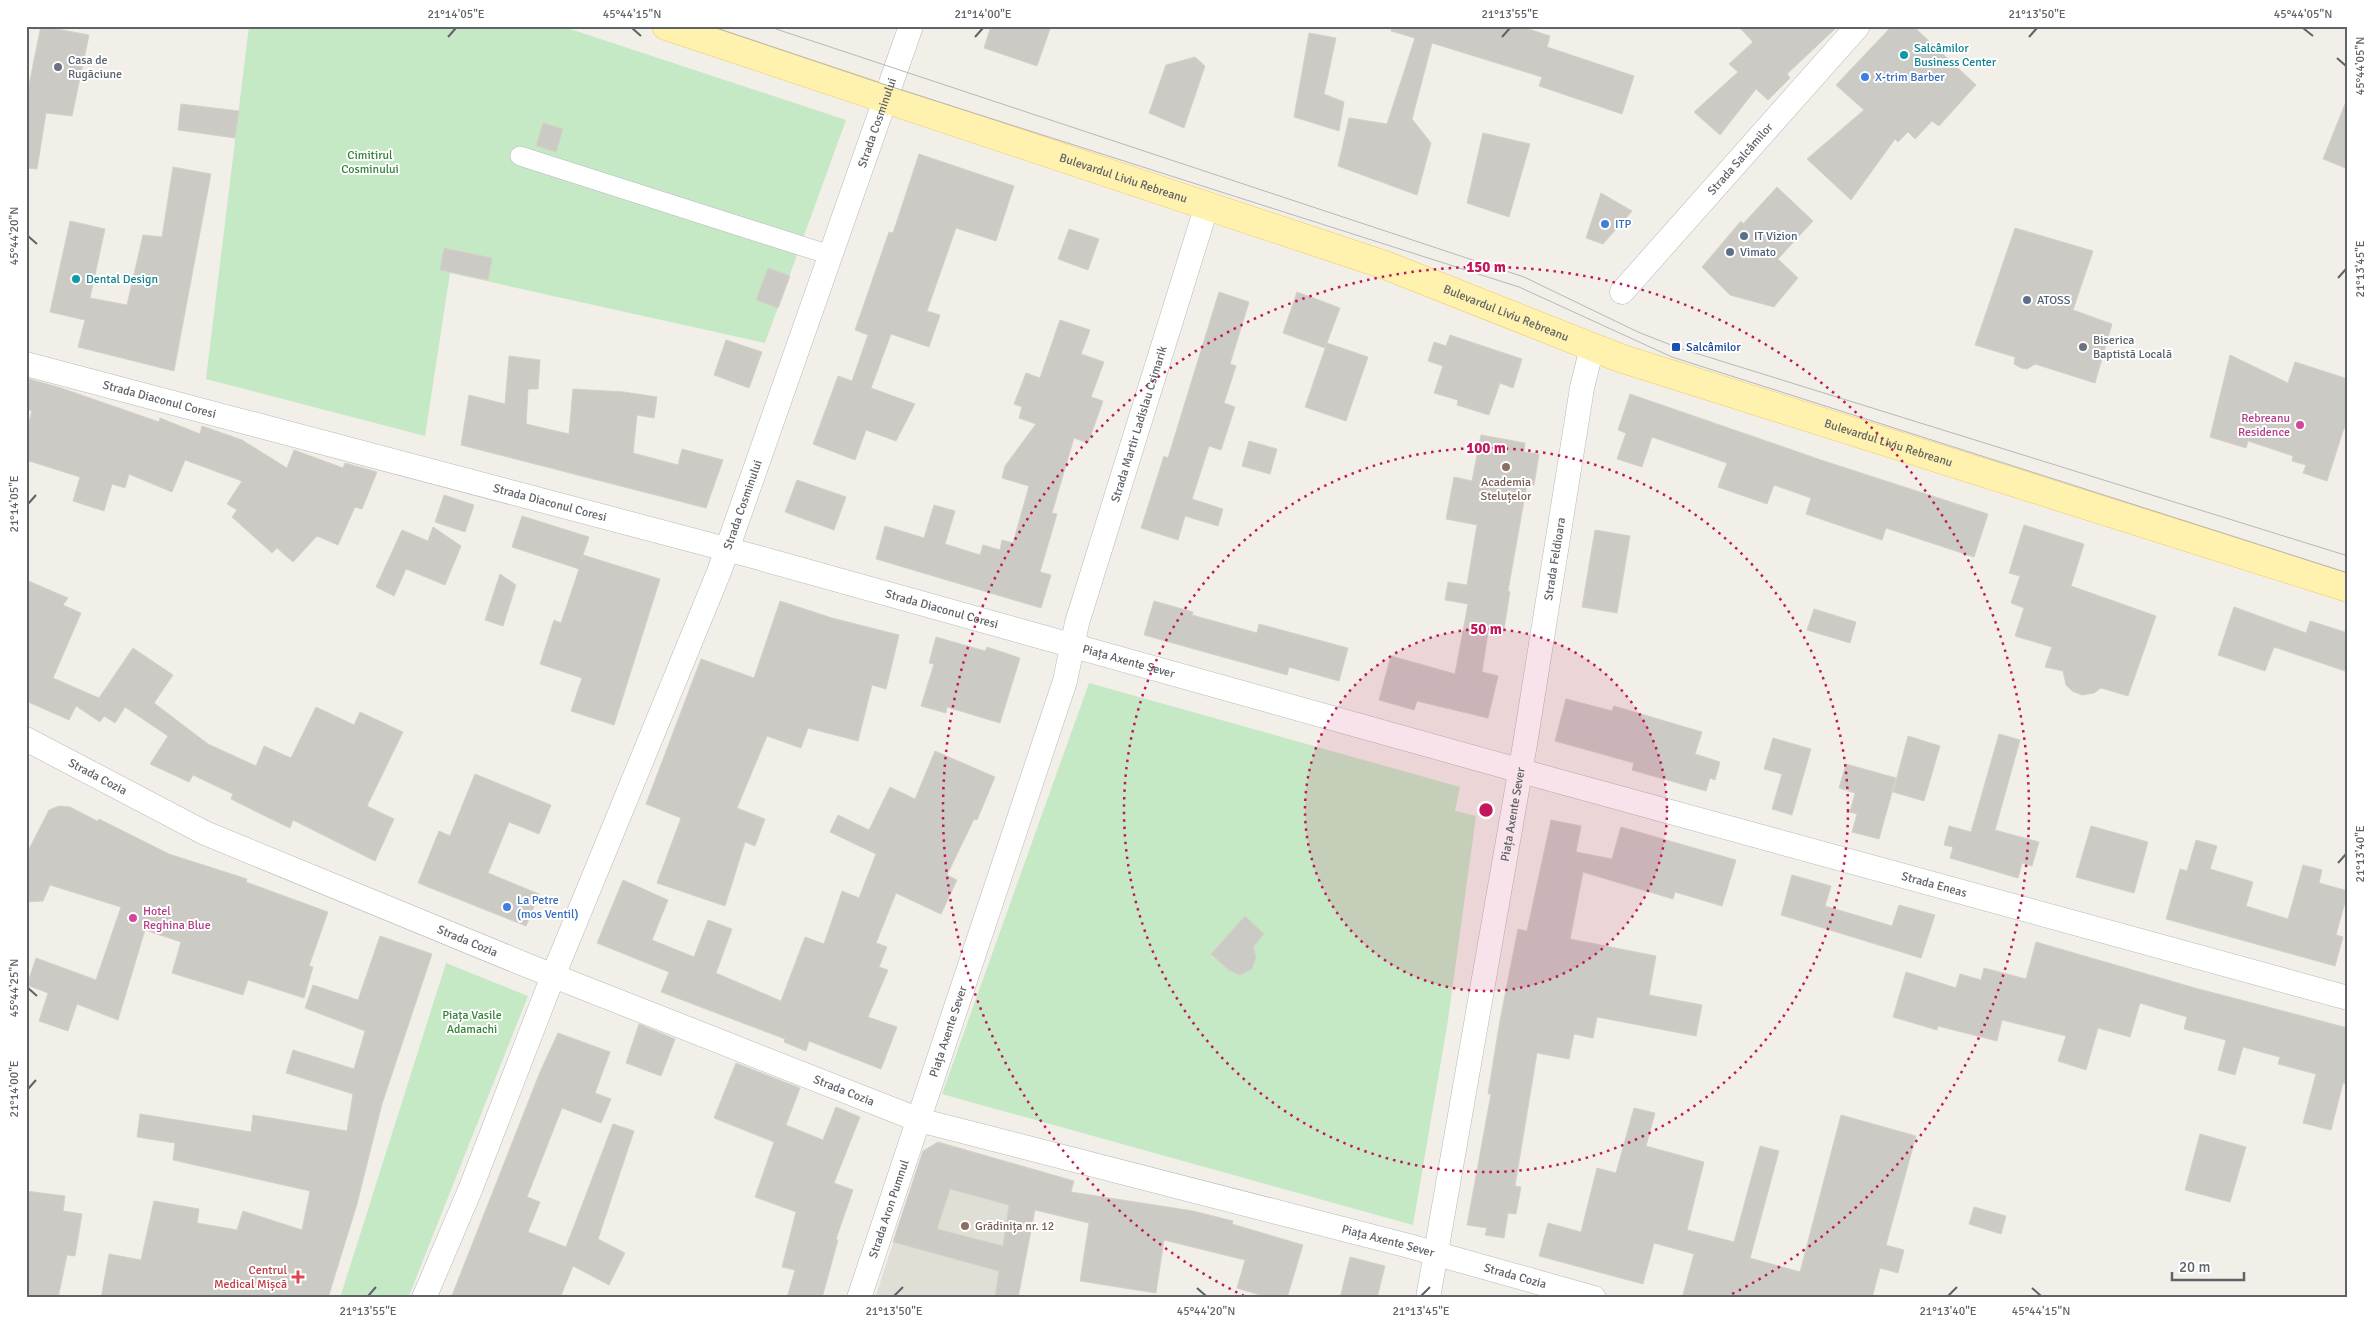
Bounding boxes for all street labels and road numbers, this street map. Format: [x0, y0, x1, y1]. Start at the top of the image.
street label: Strada Cosminului [855, 76, 900, 170]
street label: Strada Salcâmilor [1705, 120, 1777, 198]
street label: Bulevardul Liviu Rebreanu [1057, 150, 1189, 207]
street label: Bulevardul Liviu Rebreanu [1441, 282, 1571, 345]
street label: Strada Martir Ladislau Csimarik [1108, 344, 1171, 504]
street label: Strada Diaconul Coresi [101, 378, 218, 422]
street label: Bulevardul Liviu Rebreanu [1822, 416, 1954, 471]
street label: Strada Cosminului [720, 458, 766, 552]
street label: Strada Diaconul Coresi [491, 481, 608, 525]
street label: Strada Feldioara [1541, 516, 1569, 602]
street label: Strada Diaconul Coresi [883, 586, 1000, 632]
street label: Piața Axente Sever [1081, 642, 1177, 682]
street label: Strada Cozia [66, 756, 129, 799]
street label: Piața Axente Sever [1498, 766, 1529, 863]
street label: Strada Eneas [1900, 869, 1968, 901]
street label: Strada Cozia [435, 922, 500, 961]
street label: Piața Axente Sever [926, 984, 971, 1079]
street label: Strada Cozia [811, 1072, 876, 1110]
street label: Strada Aron Pumnul [866, 1157, 913, 1260]
street label: Piața Axente Sever [1340, 1222, 1436, 1261]
street label: Strada Cozia [1482, 1260, 1548, 1292]

